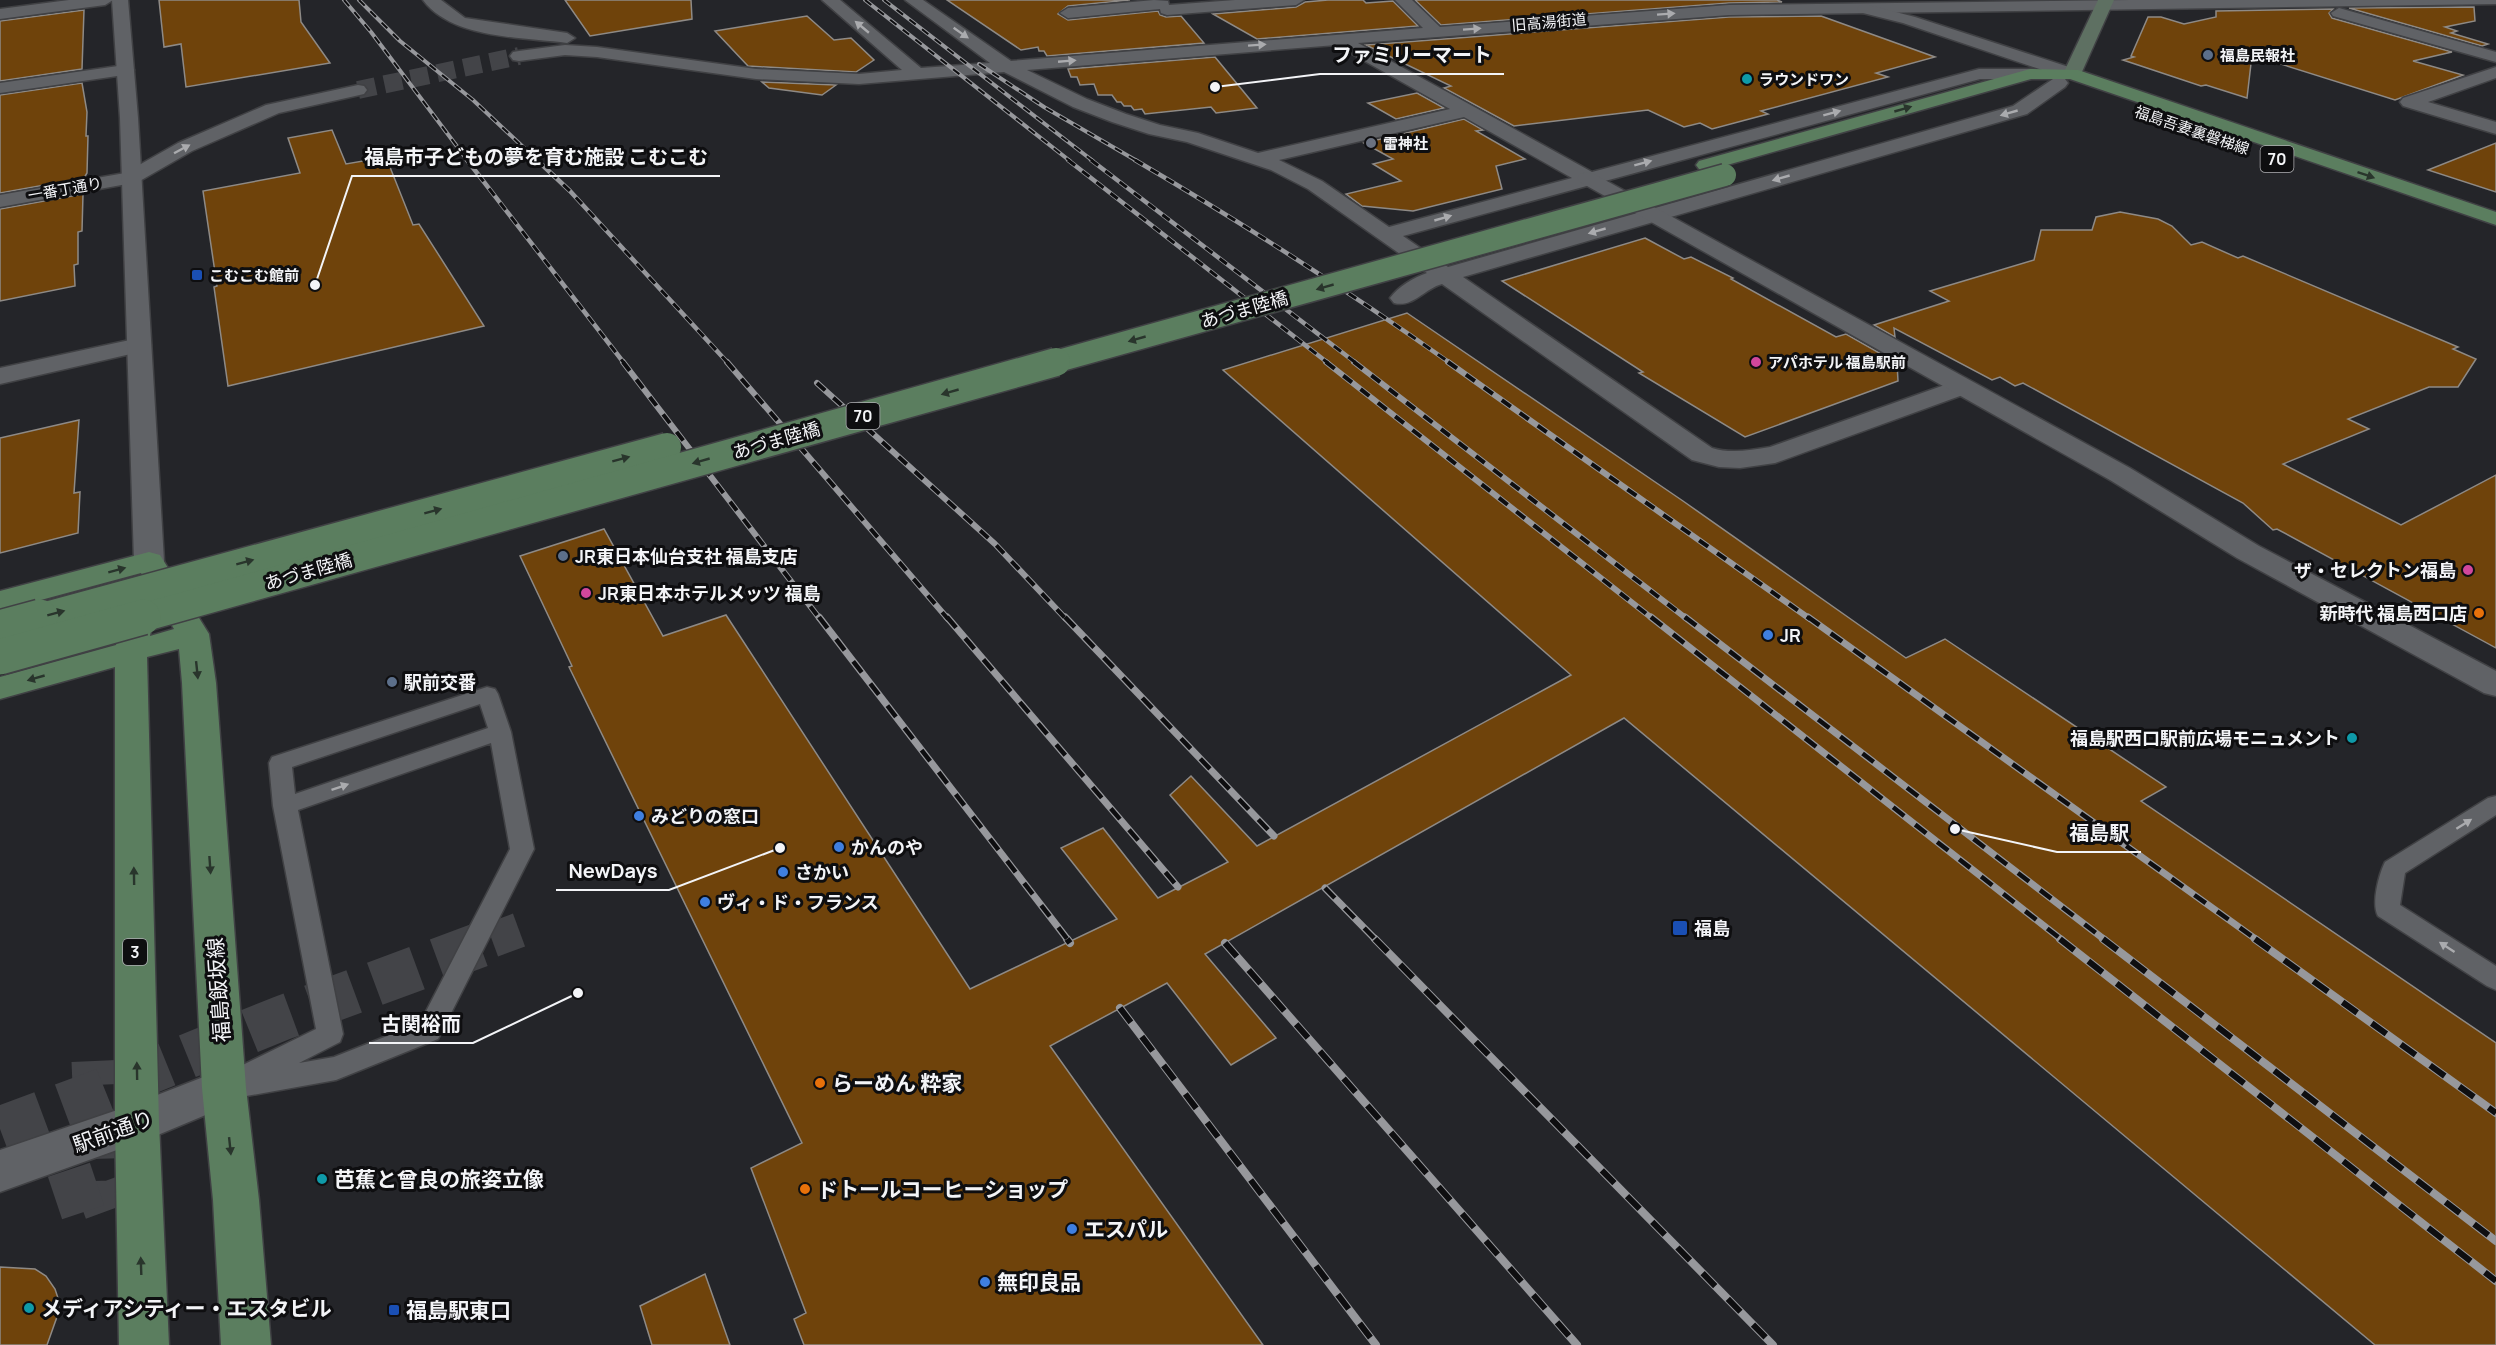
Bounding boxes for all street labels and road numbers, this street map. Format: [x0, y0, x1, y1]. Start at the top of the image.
street label: 旧高湯街道 [1511, 8, 1587, 36]
street label: 福島吾妻裏磐梯線 [2132, 101, 2252, 159]
road number: 70 [2260, 146, 2294, 172]
street label: 一番丁通り [26, 172, 104, 206]
street label: あづま陸橋 [1197, 285, 1291, 333]
road number: 70 [846, 403, 880, 429]
street label: あづま陸橋 [729, 416, 823, 464]
street label: あづま陸橋 [261, 547, 355, 595]
street label: 福島飯坂線 [200, 937, 236, 1043]
road number: 3 [123, 939, 147, 965]
street label: 駅前通り [69, 1103, 157, 1159]

